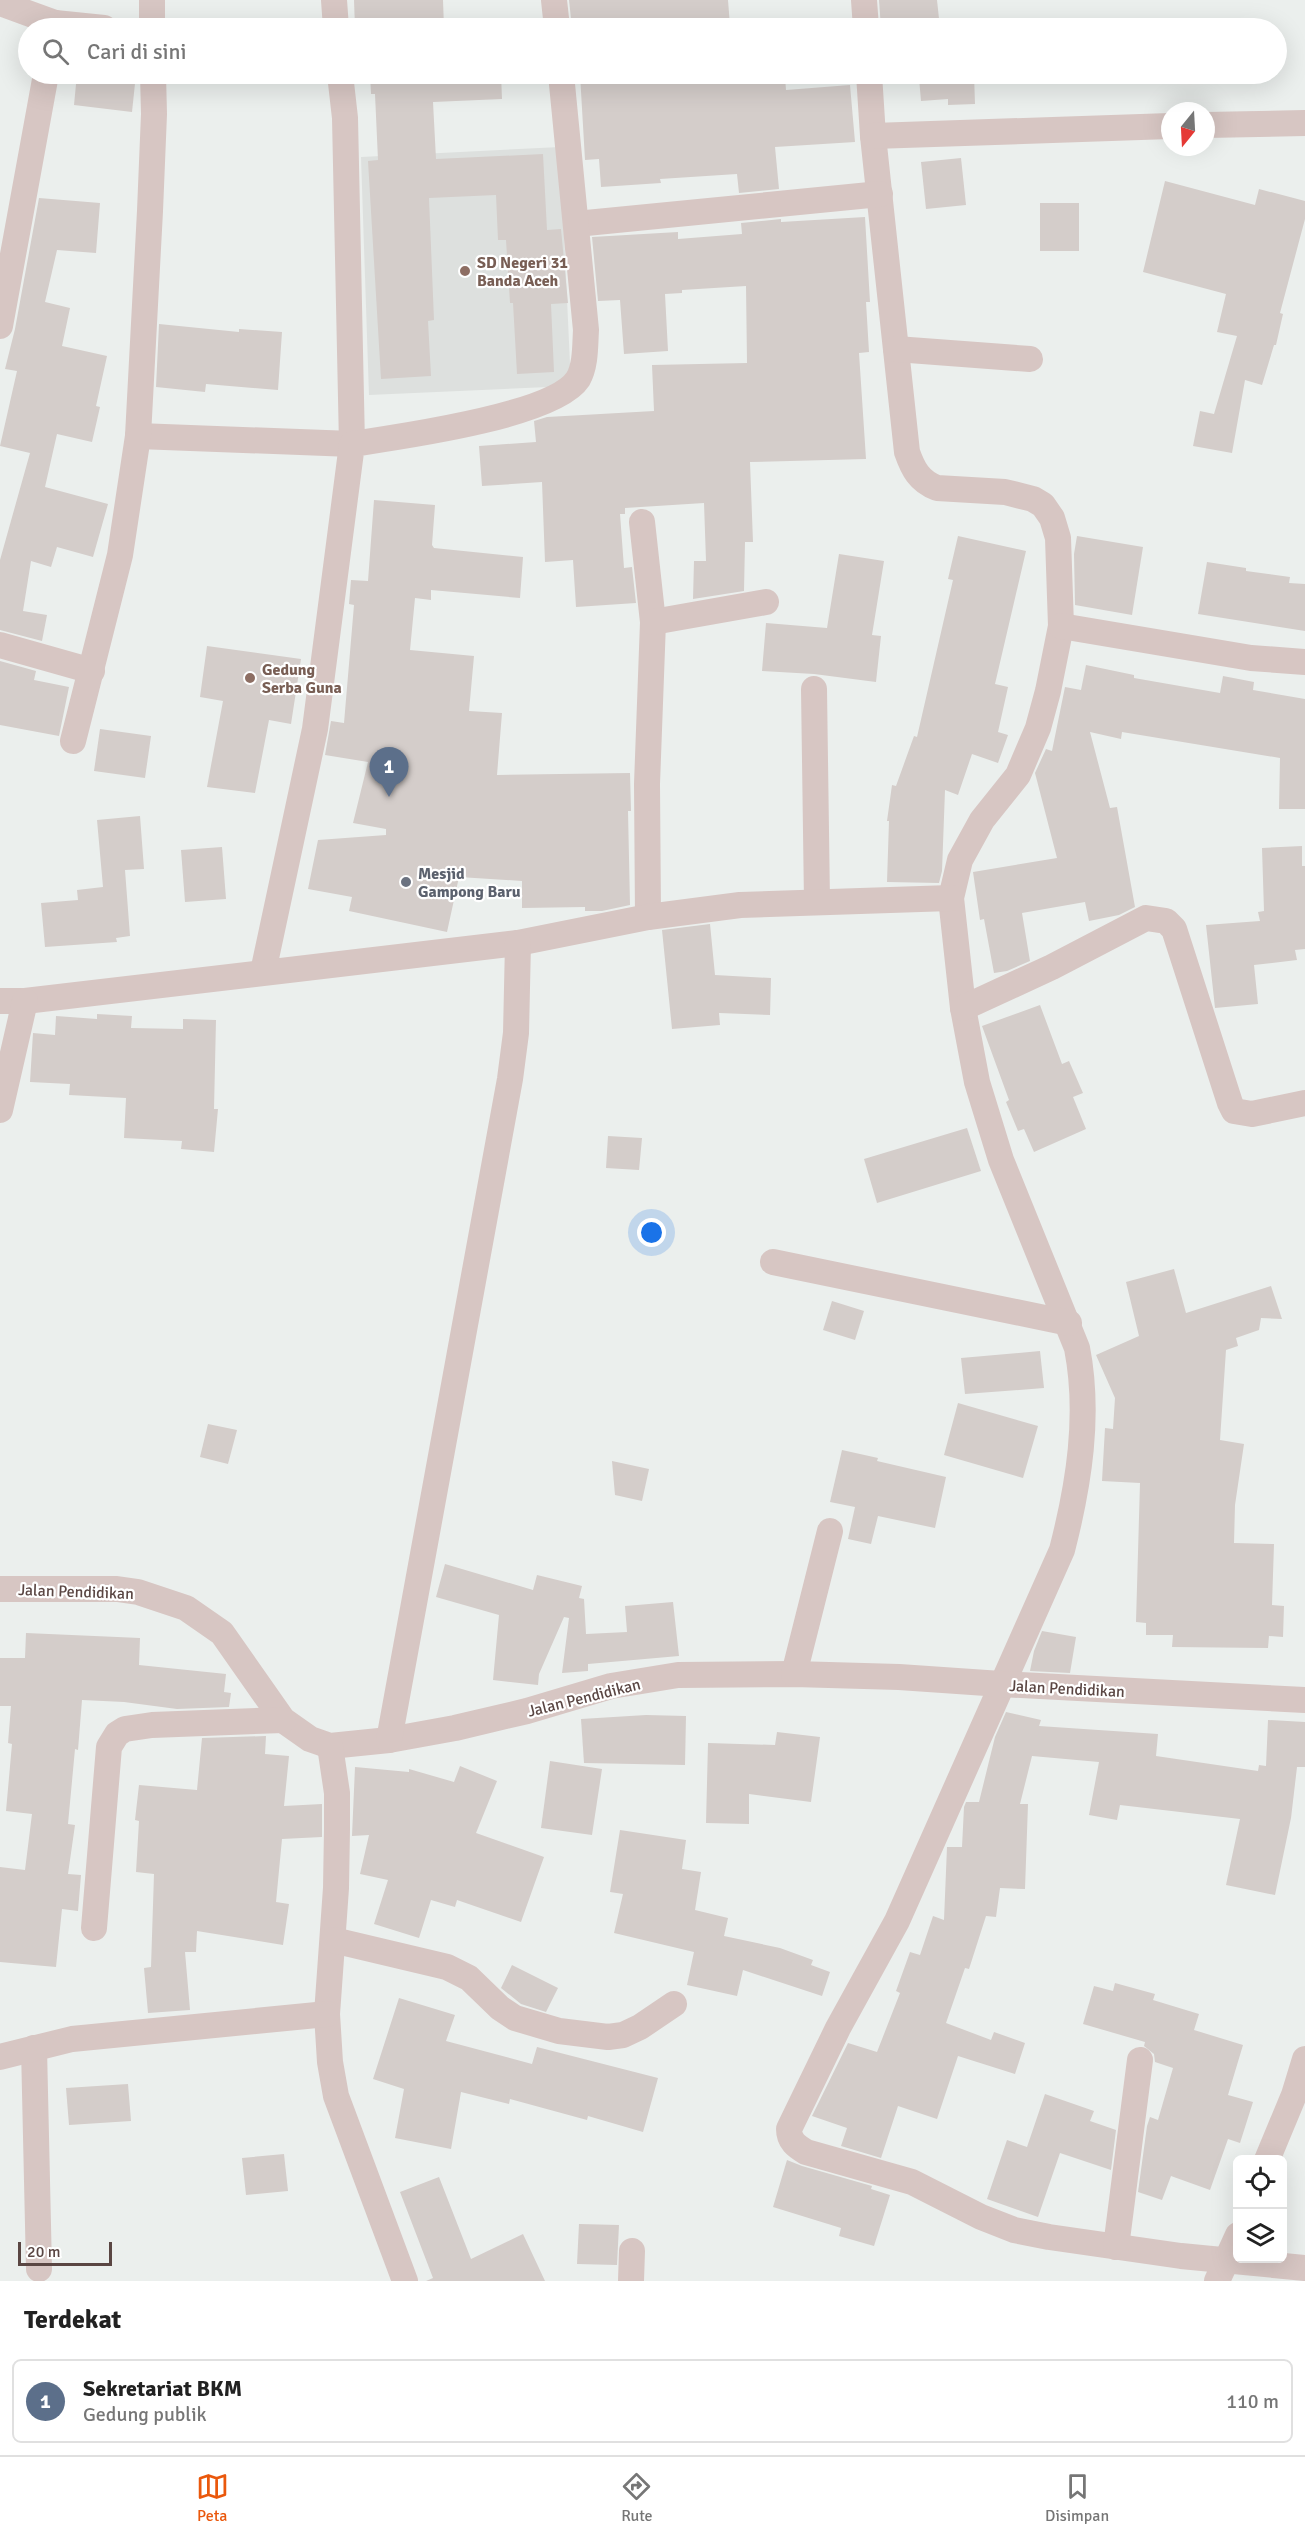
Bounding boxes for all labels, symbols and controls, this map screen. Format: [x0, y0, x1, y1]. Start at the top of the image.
search box [18, 18, 1287, 84]
icon: search [39, 35, 72, 68]
text: Cari di sini [87, 38, 187, 65]
north arrow [1161, 102, 1215, 156]
place label: SD Negeri 31 Banda Aceh [477, 253, 568, 291]
marker: SD Negeri 31 Banda Aceh [458, 264, 472, 278]
place label: Gedung Serba Guna [262, 660, 342, 698]
marker: Gedung Serba Guna [243, 671, 257, 685]
pin: 1 [370, 748, 408, 797]
place label: Mesjid Gampong Baru [418, 864, 521, 902]
marker: Mesjid Gampong Baru [399, 875, 413, 889]
your location [637, 1218, 666, 1247]
street label: Jalan Pendidikan [18, 1580, 134, 1604]
street label: Jalan Pendidikan [526, 1674, 643, 1722]
street label: Jalan Pendidikan [1009, 1676, 1125, 1702]
map controls [1233, 2155, 1287, 2263]
button: locate [1233, 2155, 1287, 2209]
button: layers [1233, 2209, 1287, 2263]
scale bar [18, 2239, 112, 2266]
text: 20 m [27, 2242, 61, 2262]
text: Terdekat [24, 2304, 121, 2336]
text: Sekretariat BKM [83, 2375, 242, 2402]
text: 1 [40, 2389, 51, 2414]
text: 110 m [1226, 2389, 1279, 2414]
text: Gedung publik [83, 2402, 207, 2427]
tab: Peta [196, 2470, 229, 2526]
tab: Rute [620, 2470, 653, 2526]
tab: Disimpan [1045, 2470, 1109, 2526]

